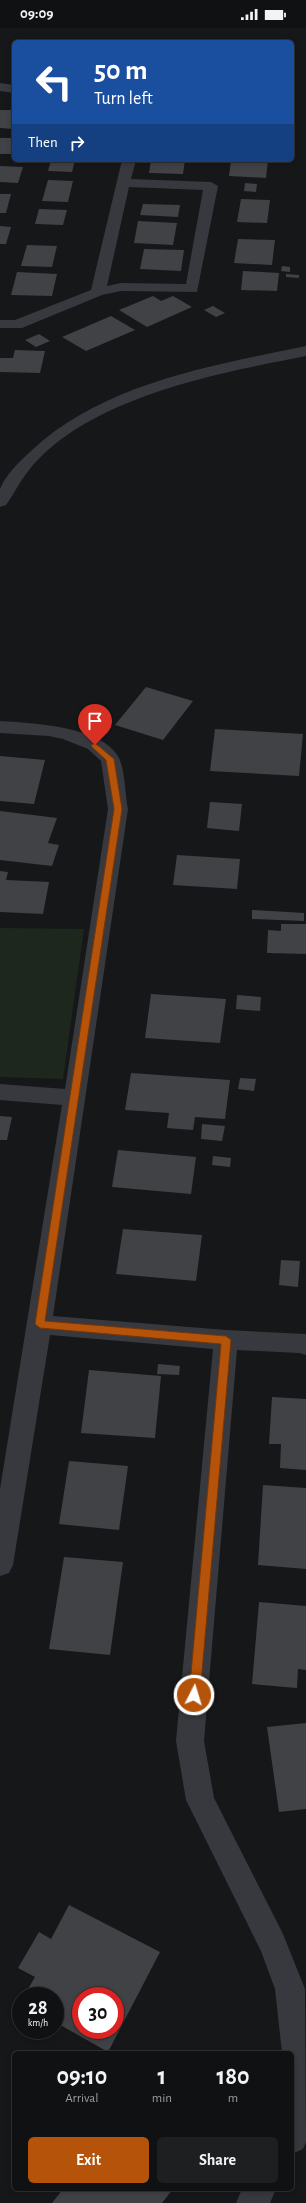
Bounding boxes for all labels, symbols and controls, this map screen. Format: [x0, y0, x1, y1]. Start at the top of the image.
text: 09:09 [20, 6, 54, 21]
icon: left [28, 56, 80, 108]
text: 50 m [94, 57, 148, 85]
text: Turn left [94, 90, 153, 108]
icon: right [66, 132, 88, 154]
text: Then [28, 135, 58, 150]
pin [78, 704, 112, 745]
icon: arrive [84, 710, 106, 732]
position arrow [173, 1674, 215, 1716]
speed limit sign: 30 [72, 1987, 124, 2039]
text: 28 [28, 1998, 48, 2018]
text: km/h [28, 2018, 48, 2028]
text: 09:10 [57, 2065, 107, 2089]
text: 1 [158, 2065, 166, 2089]
text: 180 [217, 2065, 250, 2089]
text: Arrival [65, 2092, 99, 2105]
text: min [152, 2092, 172, 2105]
text: m [228, 2092, 238, 2105]
button: Exit [28, 2137, 149, 2183]
button: Share [157, 2137, 278, 2183]

